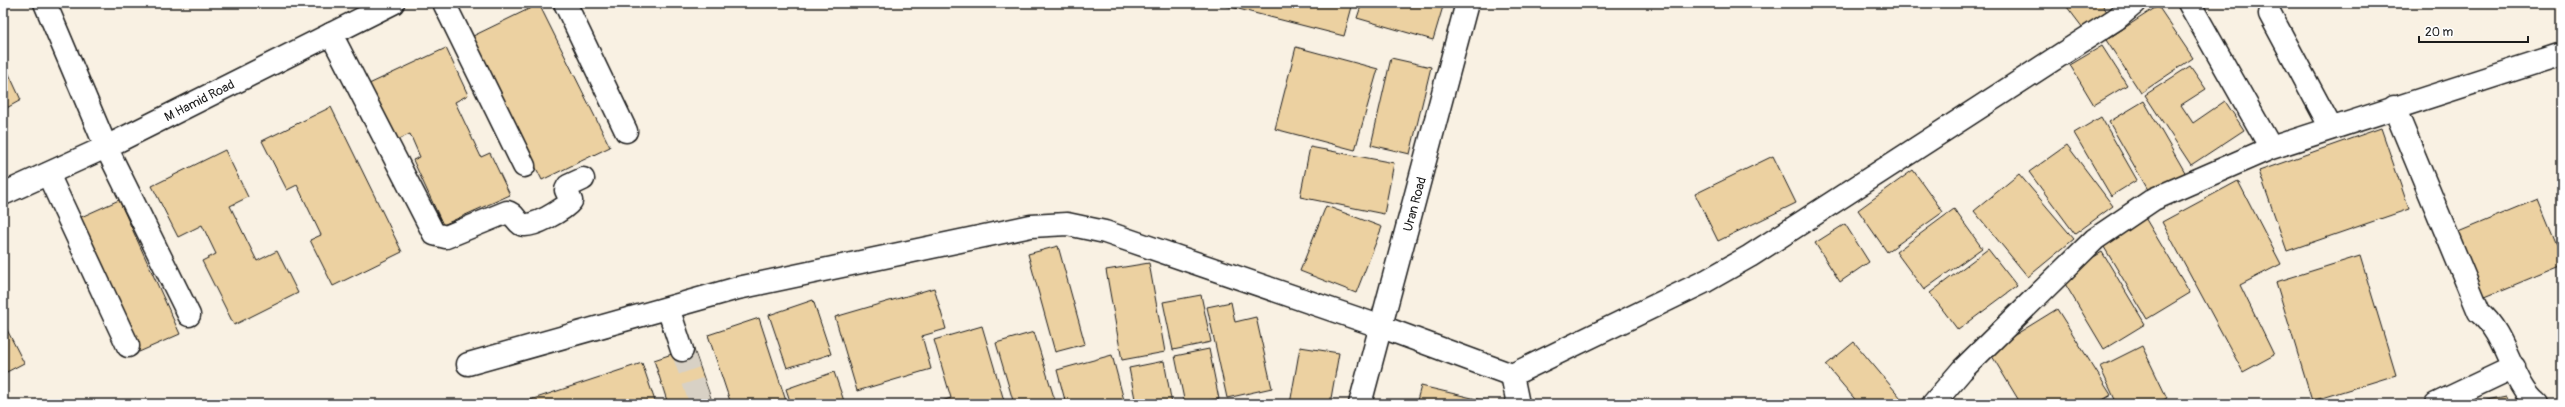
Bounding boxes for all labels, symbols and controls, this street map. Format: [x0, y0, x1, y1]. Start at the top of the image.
scale bar [2419, 18, 2528, 44]
text: 20 m [2425, 25, 2454, 40]
street label: M Hamid Road [162, 76, 237, 125]
street label: Uran Road [1400, 175, 1430, 233]

